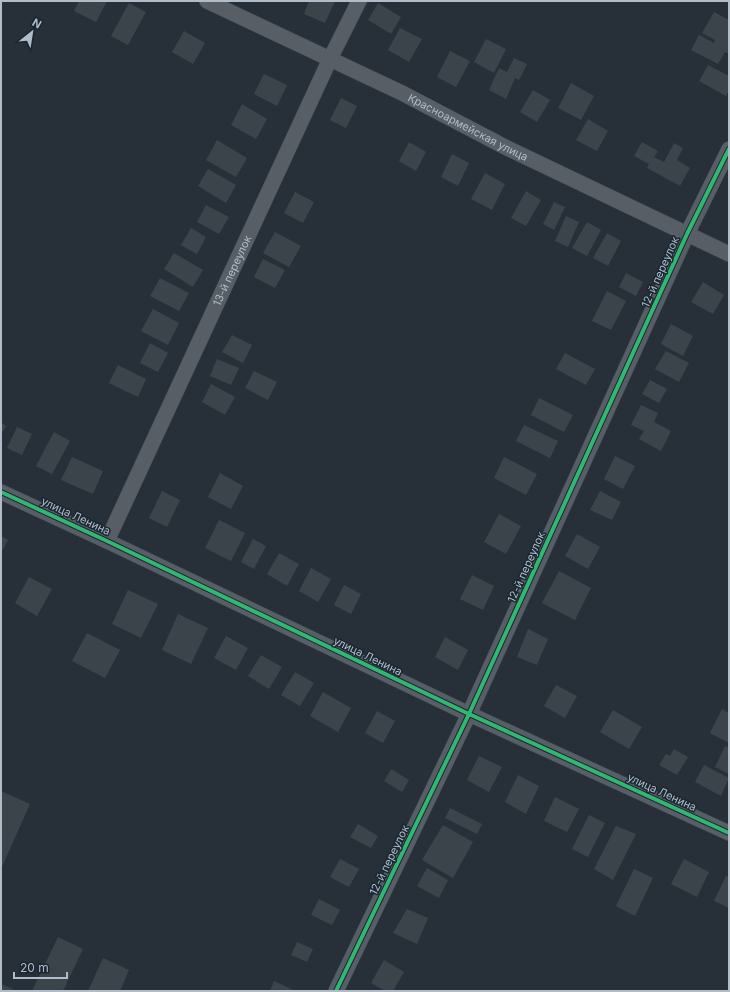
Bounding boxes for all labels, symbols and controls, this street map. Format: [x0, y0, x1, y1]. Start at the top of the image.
north arrow [12, 12, 52, 52]
text: N [30, 15, 44, 31]
street label: Красноармейская улица [406, 90, 530, 164]
street label: 13-й переулок [210, 233, 255, 308]
street label: 12-й переулок [638, 234, 682, 310]
street label: улица Ленина [39, 494, 113, 538]
street label: 12-й переулок [504, 529, 548, 605]
street label: улица Ленина [331, 633, 405, 679]
street label: улица Ленина [625, 770, 699, 814]
street label: 12-й переулок [366, 823, 412, 897]
scale bar [14, 954, 67, 980]
text: 20 m [20, 960, 49, 975]

